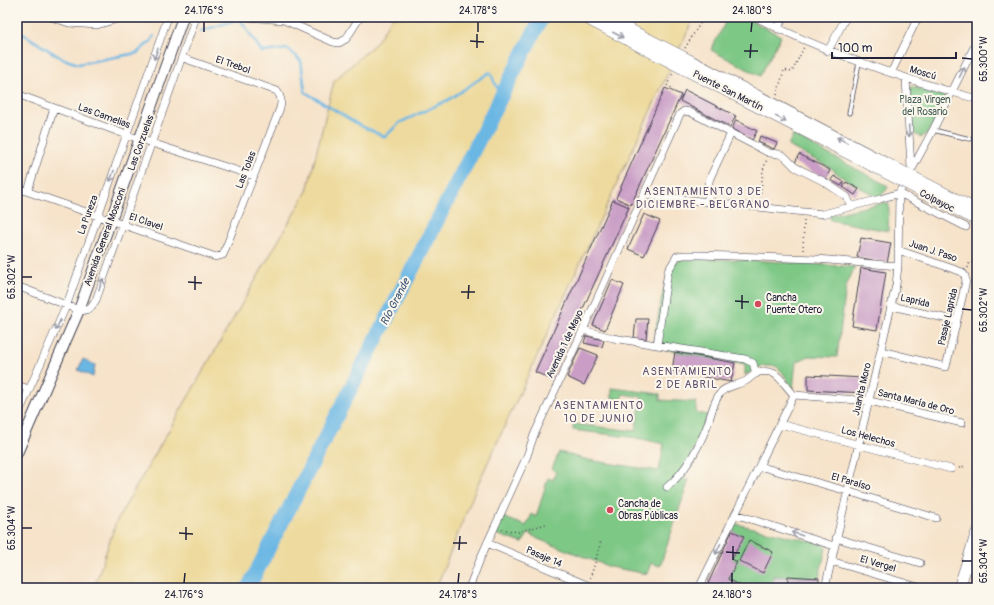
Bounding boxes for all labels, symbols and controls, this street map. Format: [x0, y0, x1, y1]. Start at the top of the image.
text: 24.176°S [185, 5, 224, 17]
text: 24.178°S [459, 5, 497, 17]
text: 24.180°S [732, 5, 772, 17]
one-way arrow [612, 32, 624, 39]
scale bar [832, 34, 956, 60]
text: 65.300°W [978, 36, 990, 82]
text: 100 m [838, 41, 873, 56]
one-way arrow [151, 47, 159, 59]
street label: El Trebol [214, 53, 252, 77]
street label: Moscú [908, 63, 938, 83]
one-way arrow [959, 66, 966, 78]
street label: Puente San Martín [691, 68, 766, 114]
park label: Plaza Virgen del Rosario [899, 94, 951, 118]
street label: Las Camelias [76, 101, 132, 131]
street label: Las Corzuelas [125, 113, 157, 173]
one-way arrow [775, 115, 787, 123]
one-way arrow [906, 124, 913, 137]
one-way arrow [836, 136, 848, 143]
street label: Las Tolas [233, 149, 259, 190]
one-way arrow [108, 170, 116, 182]
district label: ASENTAMIENTO 3 DE DICIEMBRE - BELGRANO [636, 185, 770, 211]
street label: Avenida General Mosconi [82, 186, 128, 288]
street label: Colpayoc [917, 187, 957, 215]
street label: La Pureza [75, 193, 101, 236]
street label: El Clavel [128, 211, 164, 233]
street label: Juan J. Paso [907, 238, 959, 265]
text: 65.302°W [6, 254, 18, 299]
water label: Río Grande [378, 275, 413, 328]
one-way arrow [98, 279, 106, 291]
street label: Pasaje Laprida [936, 287, 960, 347]
text: 65.302°W [978, 287, 990, 332]
place label: Cancha Puente Otero [766, 292, 823, 316]
street label: Laprida [899, 292, 931, 310]
marker: Cancha Puente Otero [753, 299, 763, 309]
street label: Avenida 1 de Mayo [544, 307, 586, 380]
one-way arrow [54, 318, 61, 330]
street label: Juanita Moro [850, 361, 874, 417]
district label: ASENTAMIENTO 2 DE ABRIL [642, 365, 732, 391]
street label: Santa María de Oro [876, 387, 956, 418]
district label: ASENTAMIENTO 10 DE JUNIO [554, 399, 644, 425]
street label: Los Helechos [840, 424, 897, 450]
street label: El Paraíso [830, 471, 873, 494]
place label: Cancha de Obras Públicas [618, 498, 679, 522]
text: 65.304°W [6, 505, 18, 550]
marker: Cancha de Obras Públicas [605, 505, 615, 515]
one-way arrow [791, 530, 804, 537]
text: 65.304°W [978, 538, 990, 583]
one-way arrow [714, 543, 721, 555]
street label: Pasaje 14 [524, 544, 564, 570]
street label: El Vergel [859, 553, 897, 575]
text: 24.176°S [165, 589, 204, 601]
text: 24.178°S [439, 589, 477, 601]
text: 24.180°S [712, 589, 752, 601]

